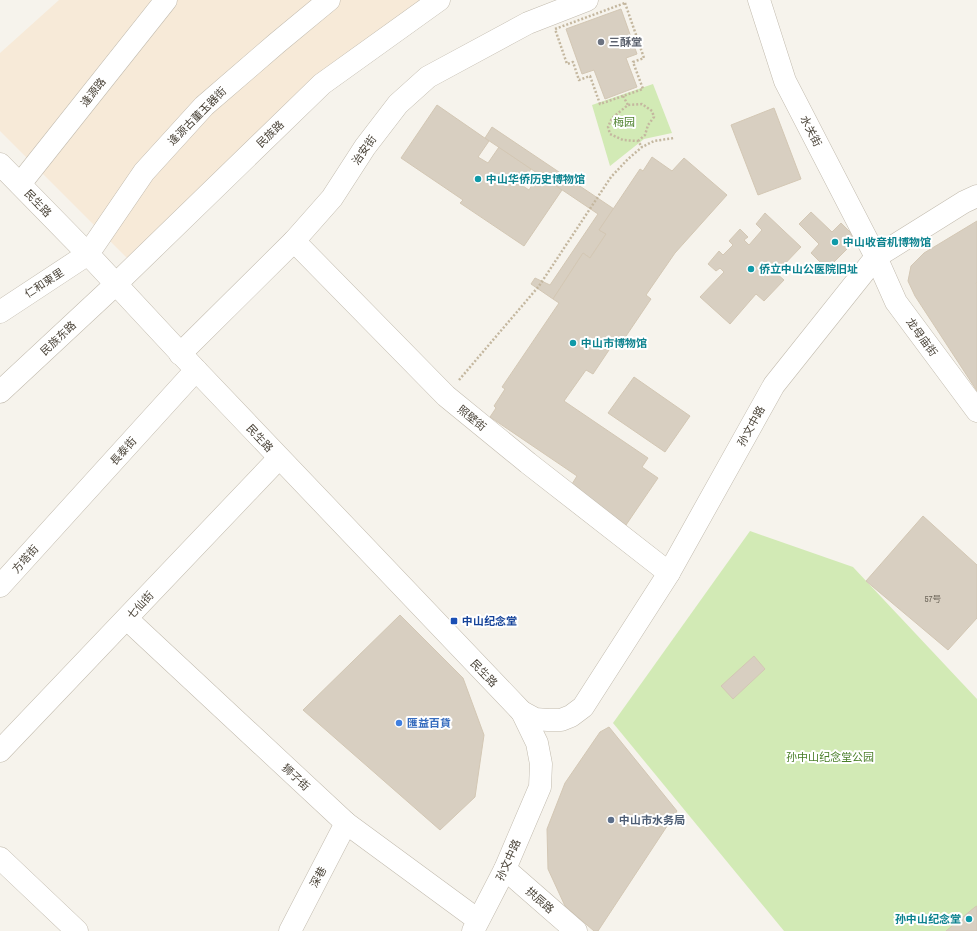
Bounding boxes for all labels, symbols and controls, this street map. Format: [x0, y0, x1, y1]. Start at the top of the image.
place label: 三酥堂 [609, 35, 642, 49]
marker: 三酥堂 [596, 37, 606, 47]
street label: 逢源路 [77, 75, 109, 109]
street label: 逢源古董玉器街 [165, 84, 229, 148]
street label: 水关街 [797, 113, 825, 149]
park label: 梅园 [613, 115, 635, 129]
street label: 民族路 [253, 118, 287, 150]
street label: 治安街 [349, 132, 379, 168]
place label: 中山华侨历史博物馆 [486, 172, 585, 186]
marker: 中山华侨历史博物馆 [473, 174, 483, 184]
street label: 民生路 [22, 186, 54, 220]
place label: 中山收音机博物馆 [843, 235, 931, 249]
marker: 中山收音机博物馆 [830, 237, 840, 247]
place label: 侨立中山公医院旧址 [759, 262, 858, 276]
marker: 侨立中山公医院旧址 [746, 264, 756, 274]
street label: 仁和東里 [22, 265, 66, 301]
street label: 龙母庙街 [903, 315, 941, 359]
street label: 民族东路 [37, 318, 79, 358]
place label: 中山市博物馆 [581, 336, 647, 350]
marker: 中山市博物馆 [568, 338, 578, 348]
street label: 照壁街 [455, 402, 489, 434]
street label: 孙文中路 [734, 403, 768, 449]
street label: 民生路 [244, 421, 276, 455]
street label: 長泰街 [107, 434, 139, 468]
street label: 方塔街 [9, 542, 41, 576]
street label: 七仙街 [124, 588, 156, 622]
house number: 57号 [924, 593, 942, 605]
place label: 中山纪念堂 [462, 614, 517, 628]
marker: 中山纪念堂 [449, 616, 459, 626]
street label: 民生路 [468, 656, 500, 690]
place label: 匯益百貨 [407, 716, 451, 730]
marker: 匯益百貨 [394, 718, 404, 728]
park label: 孙中山纪念堂公园 [786, 750, 874, 764]
street label: 狮子街 [279, 761, 313, 793]
place label: 中山市水务局 [619, 813, 685, 827]
marker: 中山市水务局 [606, 815, 616, 825]
street label: 孙文中路 [493, 837, 523, 883]
street label: 深巷 [307, 864, 329, 890]
street label: 拱辰路 [523, 884, 557, 916]
place label: 孙中山纪念堂 [895, 912, 961, 926]
marker: 孙中山纪念堂 [964, 914, 974, 924]

